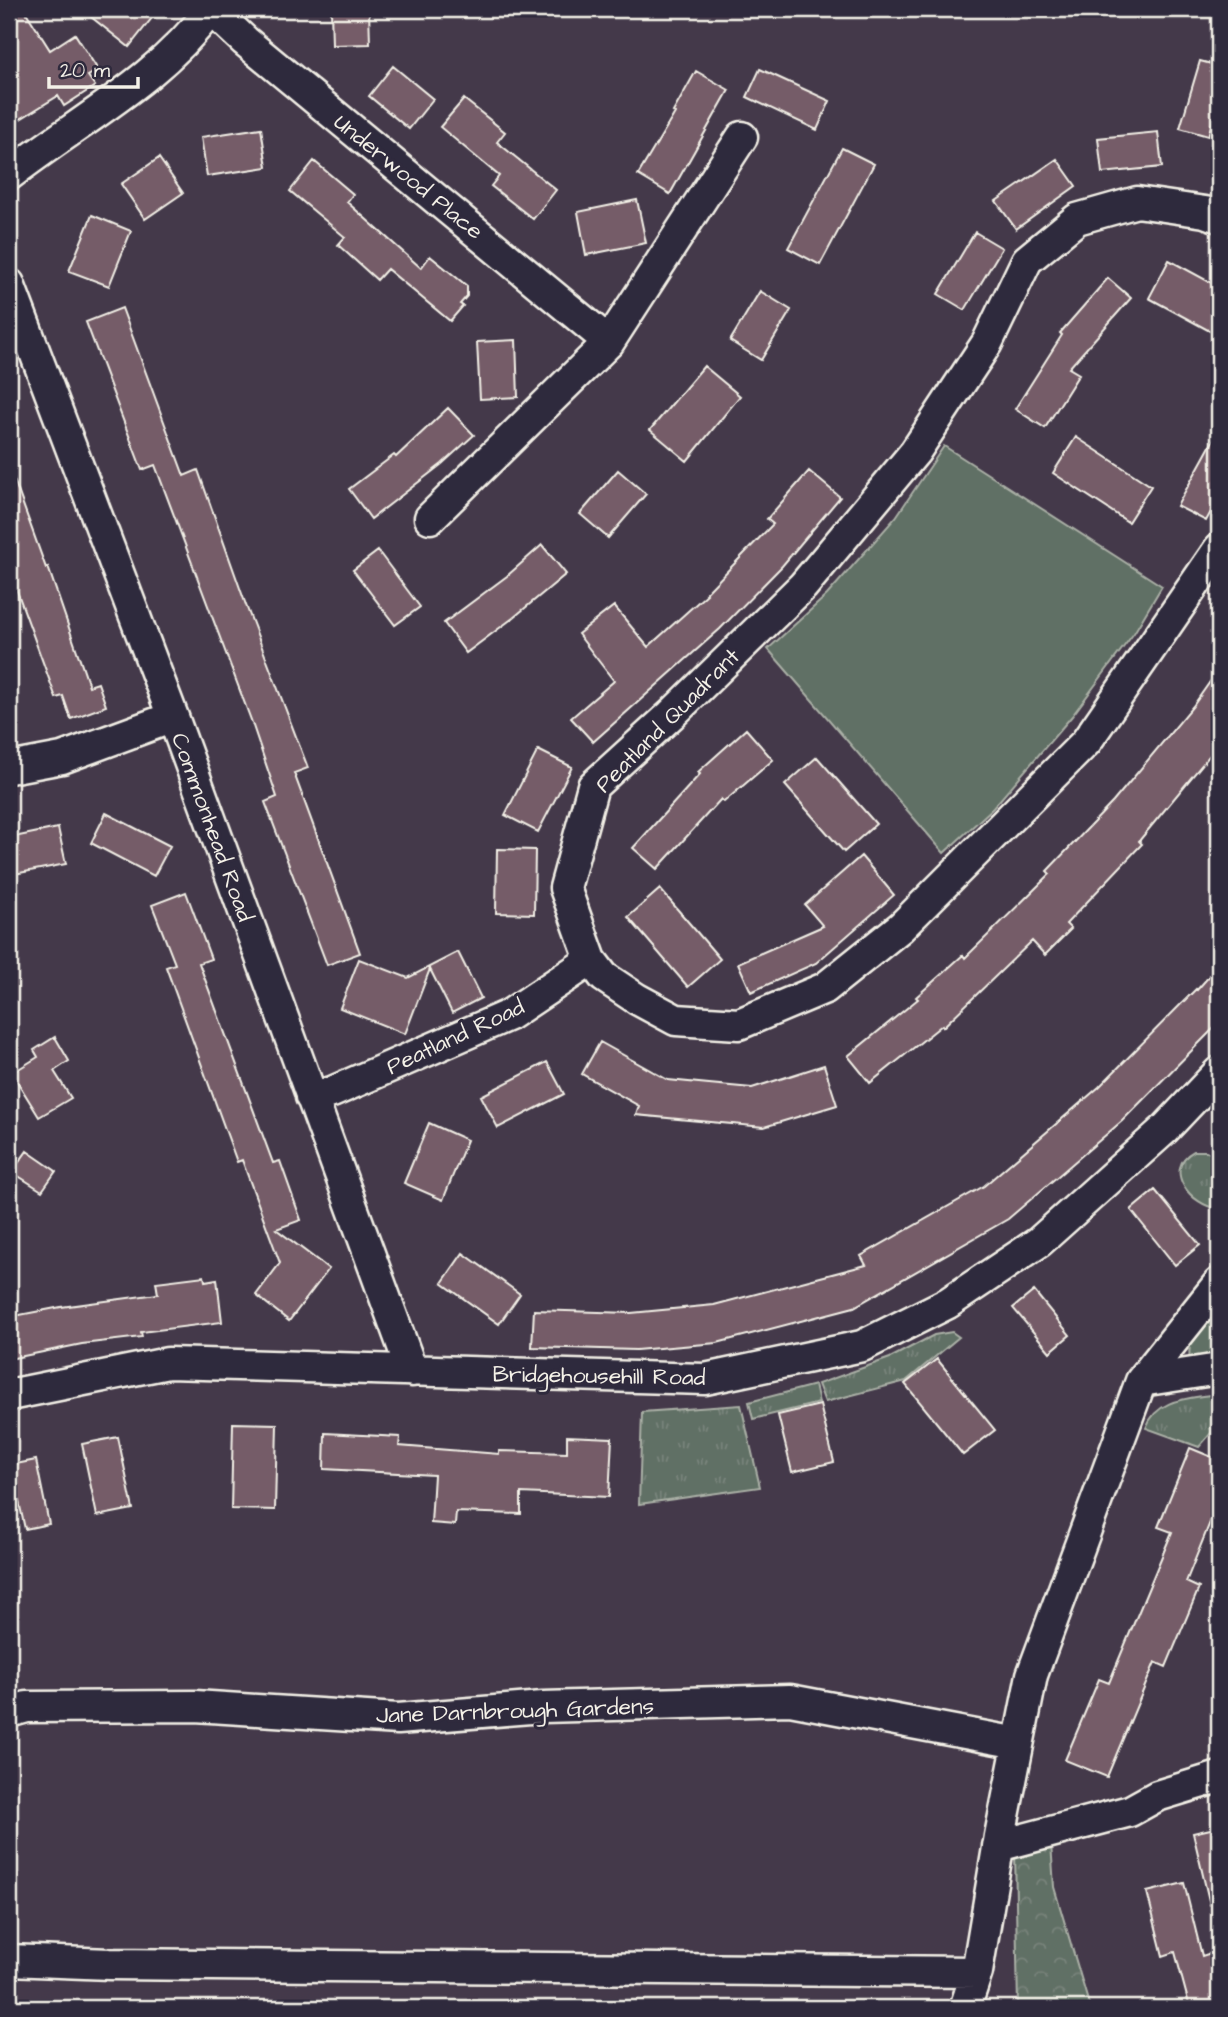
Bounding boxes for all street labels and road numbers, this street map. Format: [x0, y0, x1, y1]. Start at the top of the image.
street label: Underwood Place [327, 107, 490, 247]
street label: Peatland Quadrant [588, 641, 748, 800]
street label: Commonhead Road [163, 728, 261, 926]
street label: Peatland Road [381, 991, 530, 1083]
street label: Bridgehousehill Road [492, 1358, 706, 1395]
street label: Jane Darnbrough Gardens [375, 1690, 655, 1733]

